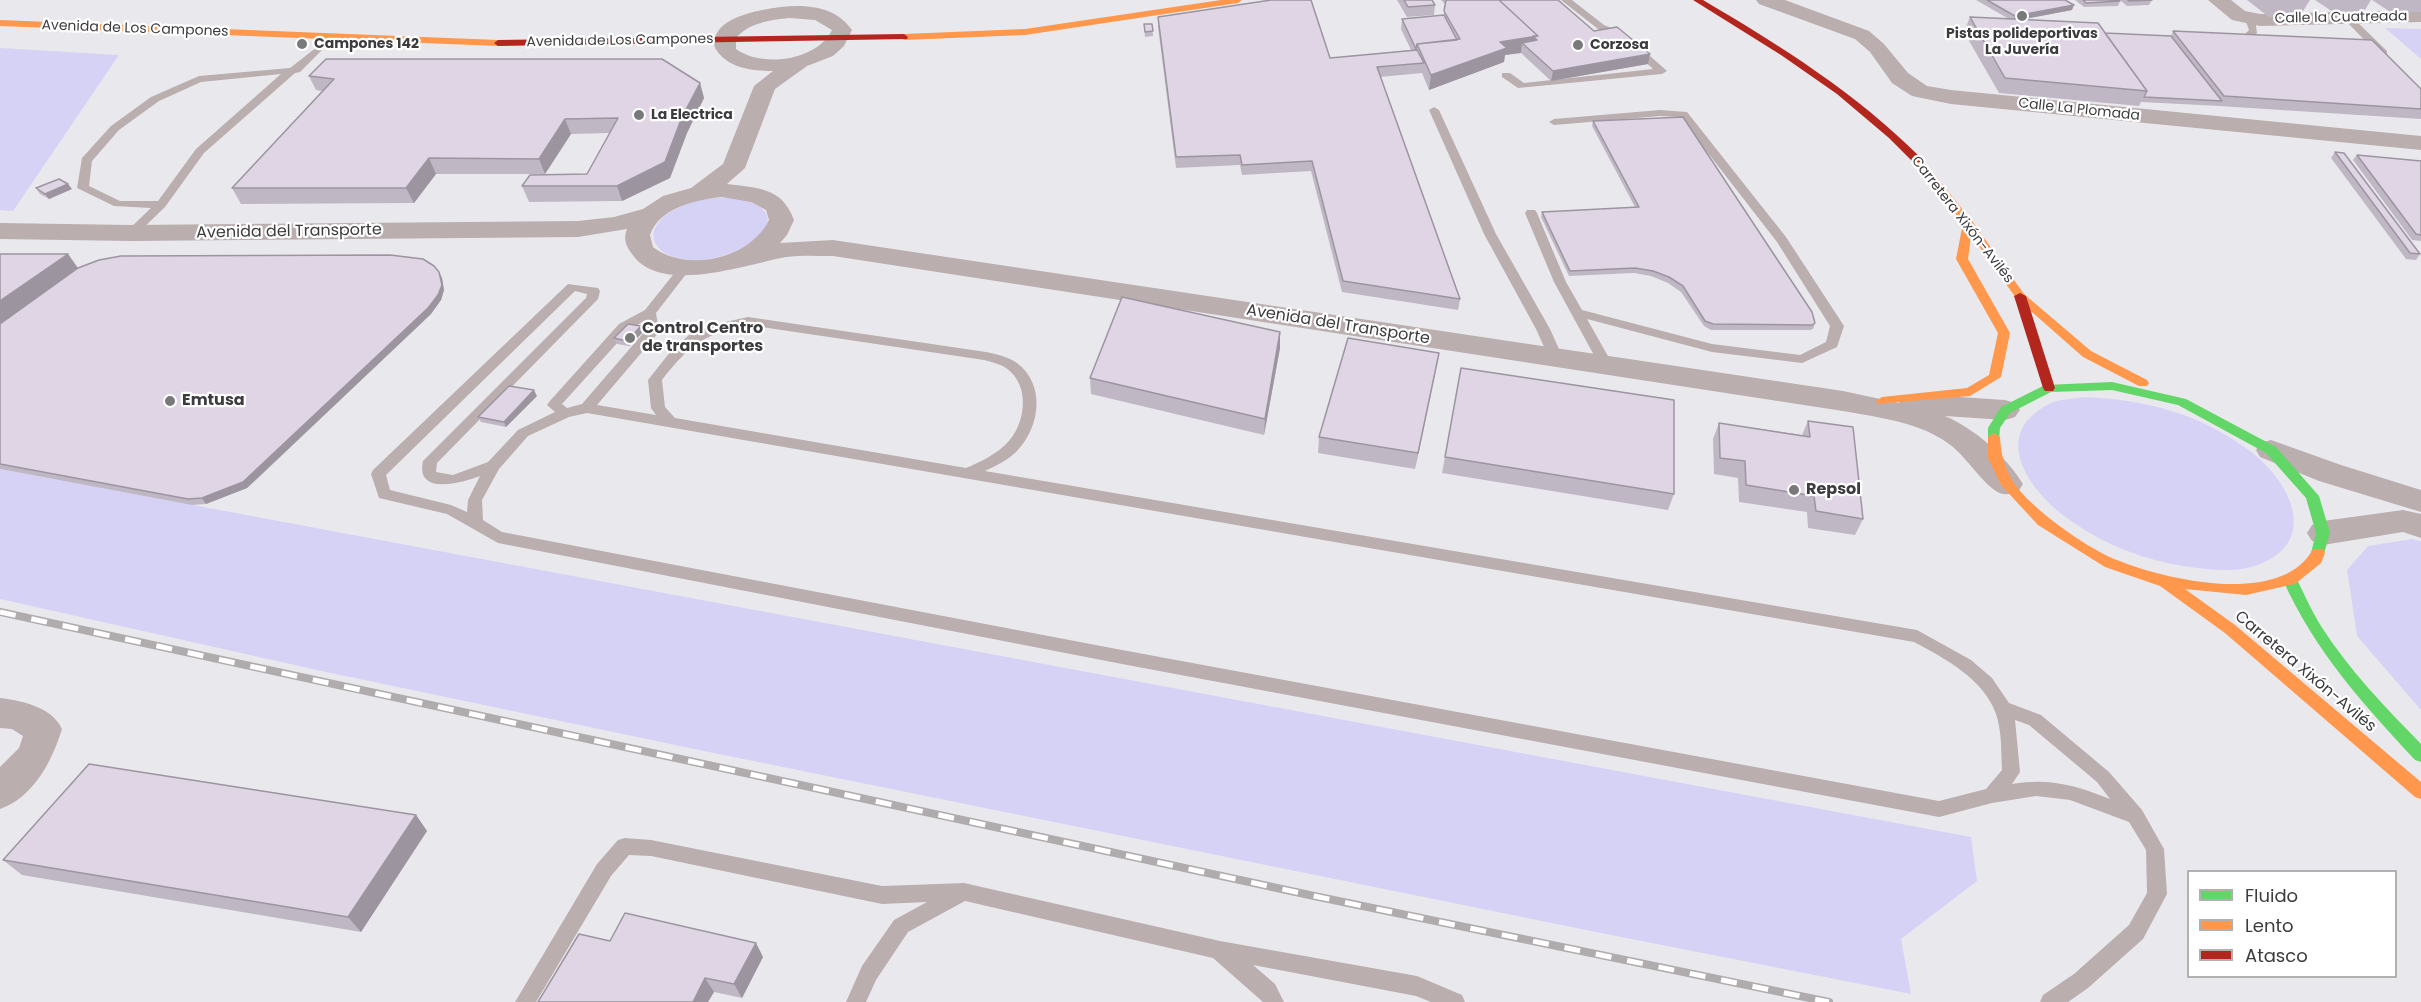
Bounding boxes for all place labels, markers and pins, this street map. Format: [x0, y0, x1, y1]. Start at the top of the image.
marker: Pistas polideportivas La Juvería [2015, 9, 2029, 23]
place label: Pistas polideportivas La Juvería [1946, 26, 2098, 58]
place label: Campones 142 [314, 36, 419, 52]
marker: Campones 142 [295, 37, 309, 51]
place label: Corzosa [1590, 37, 1649, 53]
marker: Corzosa [1571, 38, 1585, 52]
place label: La Electrica [651, 107, 733, 123]
marker: La Electrica [632, 108, 646, 122]
place label: Control Centro de transportes [642, 319, 763, 357]
marker: Control Centro de transportes [623, 331, 637, 345]
place label: Emtusa [182, 391, 245, 411]
marker: Emtusa [163, 394, 177, 408]
place label: Repsol [1806, 480, 1861, 500]
marker: Repsol [1787, 483, 1801, 497]

